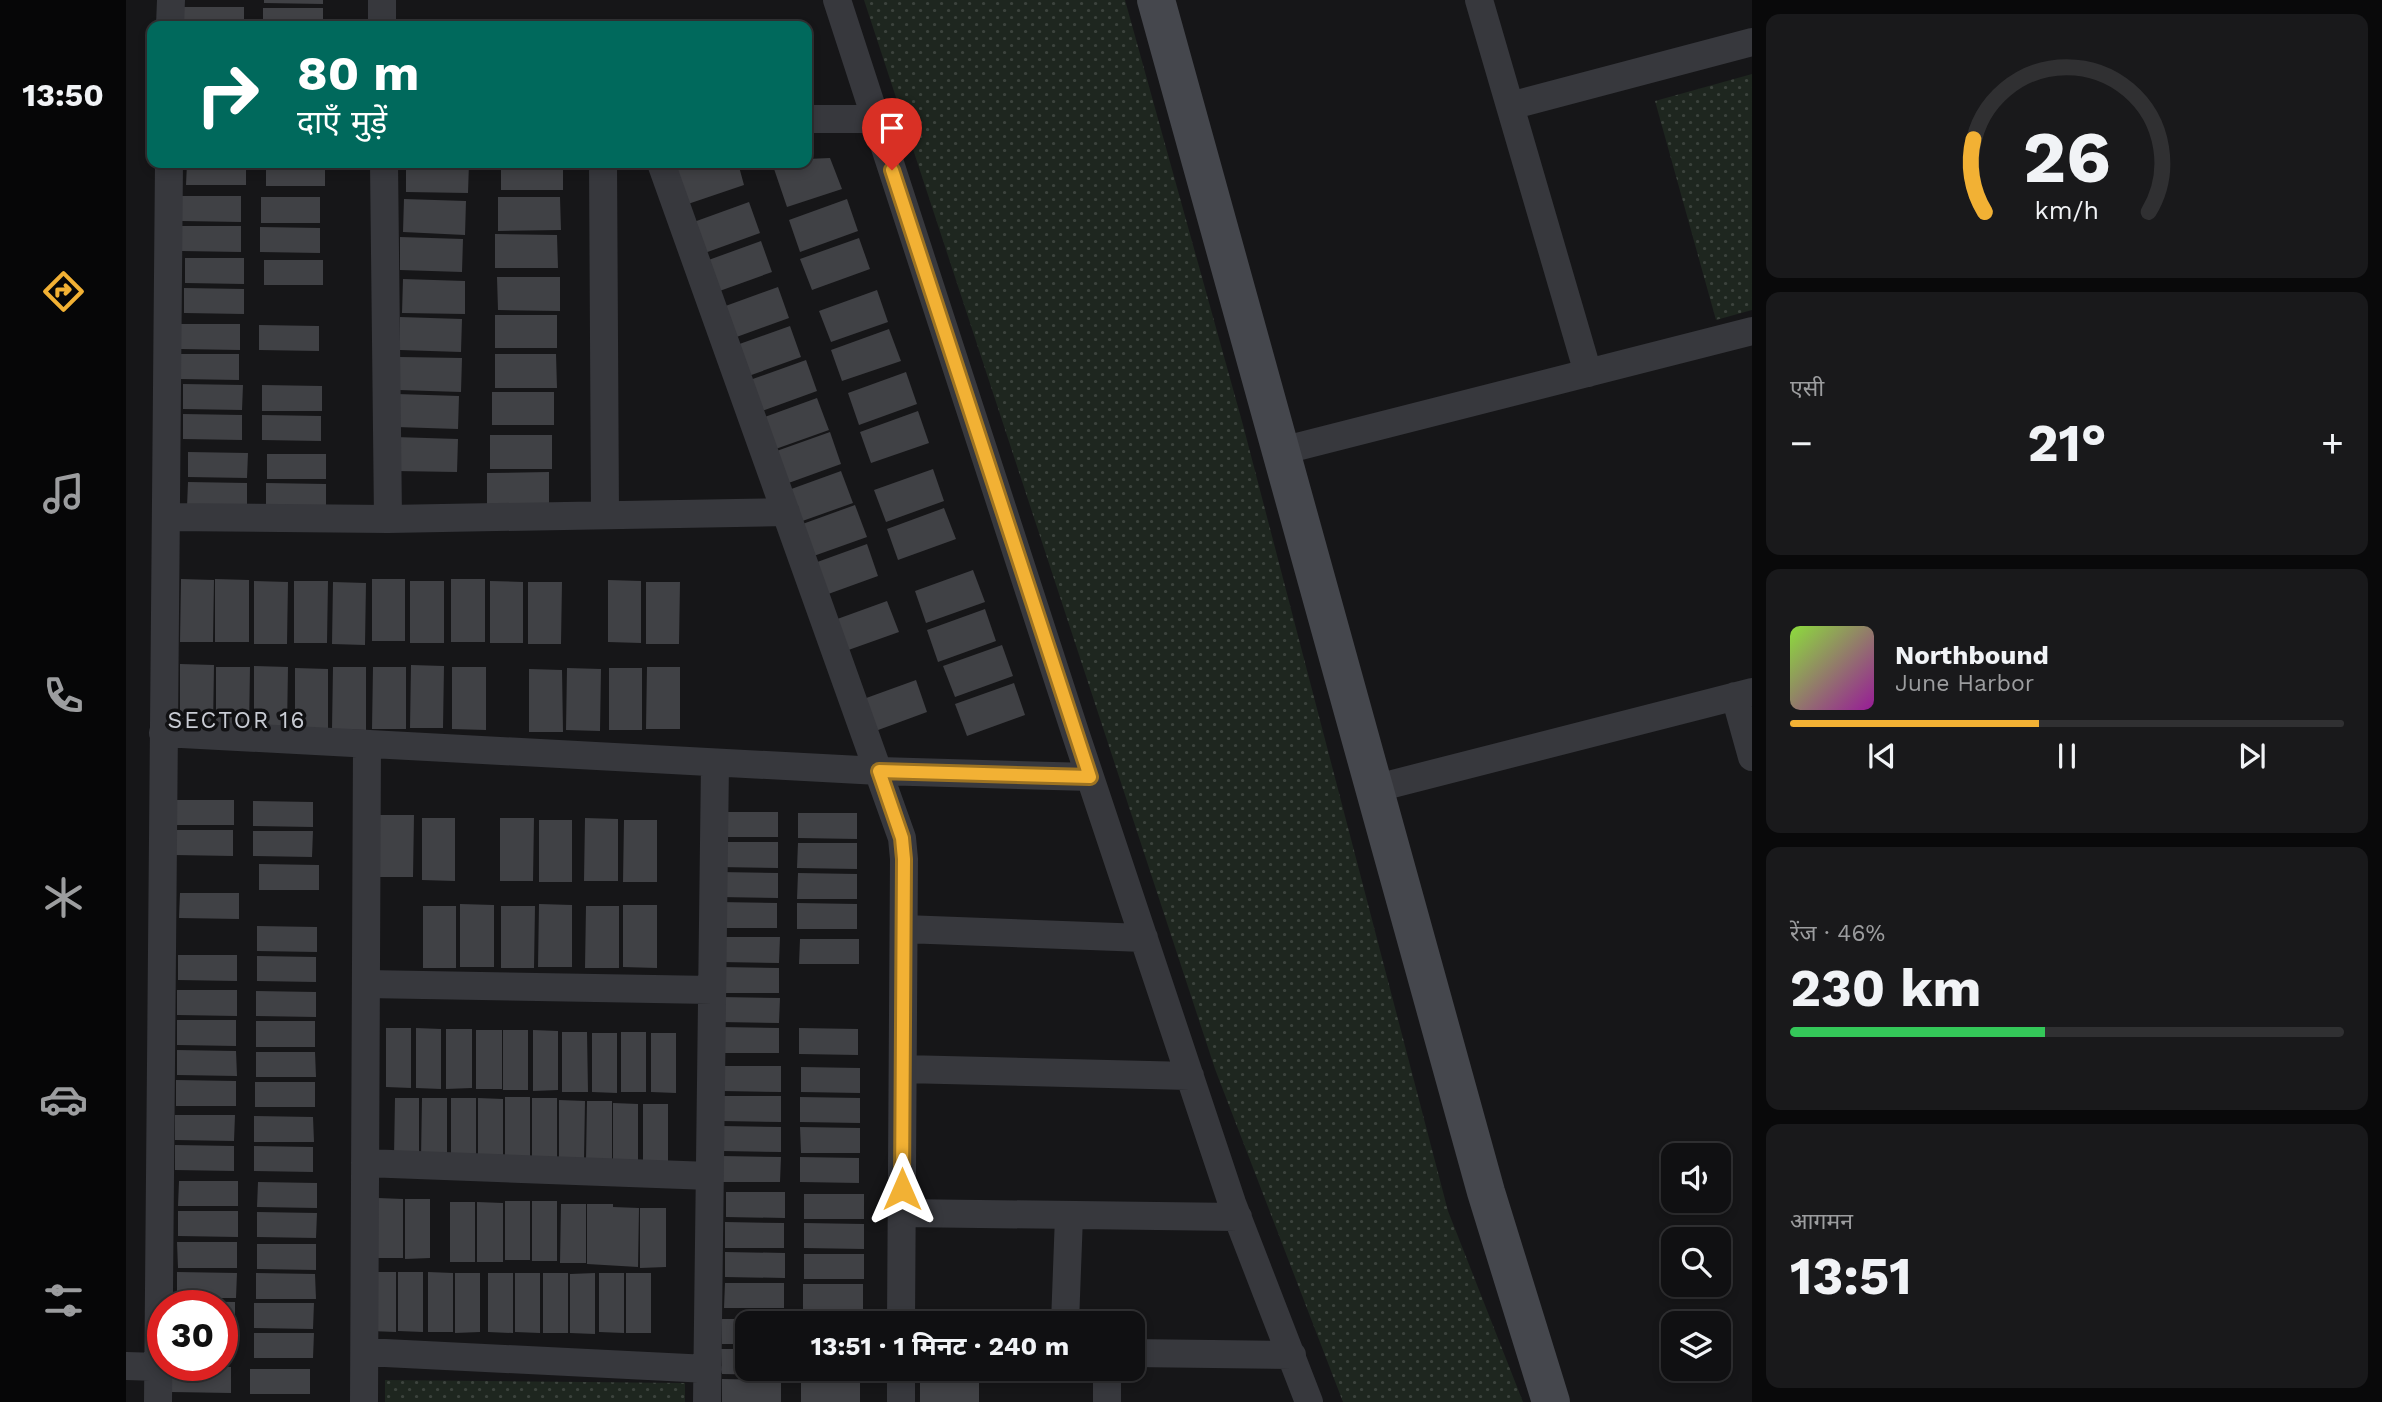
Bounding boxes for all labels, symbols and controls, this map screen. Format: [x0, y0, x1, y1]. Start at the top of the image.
text: 80 m [297, 44, 419, 102]
icon: right [182, 49, 273, 140]
text: 13:50 [22, 76, 104, 114]
pin [862, 98, 922, 170]
text: दाएँ मुड़ें [297, 103, 387, 141]
icon: arrive [873, 109, 911, 147]
text: 26 [2023, 114, 2111, 200]
text: km/h [2035, 196, 2099, 225]
icon: directions [39, 267, 88, 316]
text: एसी [1790, 375, 1824, 402]
text: 21° [2027, 413, 2107, 474]
text: − [1790, 421, 1813, 465]
text: + [2321, 421, 2344, 465]
icon: music [39, 469, 88, 518]
text: Northbound [1895, 640, 2049, 670]
text: June Harbor [1895, 670, 2034, 697]
icon: phone [39, 671, 88, 720]
district label: SECTOR 16 [167, 707, 307, 734]
icon: previous [1863, 737, 1901, 775]
icon: pause [2048, 737, 2086, 775]
icon: next [2233, 737, 2271, 775]
icon: climate [39, 873, 88, 922]
text: रेंज · 46% [1790, 920, 1885, 947]
text: 230 km [1790, 958, 1981, 1019]
icon: car [39, 1075, 88, 1124]
map controls [1661, 1143, 1731, 1381]
button: sound [1661, 1143, 1731, 1213]
position arrow [865, 1152, 939, 1226]
text: आगमन [1790, 1208, 1853, 1235]
button: search [1661, 1227, 1731, 1297]
text: 13:51 [1790, 1246, 1912, 1307]
icon: filters [39, 1276, 88, 1325]
speed limit sign: 30 [147, 1290, 238, 1381]
button: layers [1661, 1311, 1731, 1381]
text: 13:51 · 1 मिनट · 240 m [811, 1331, 1069, 1361]

